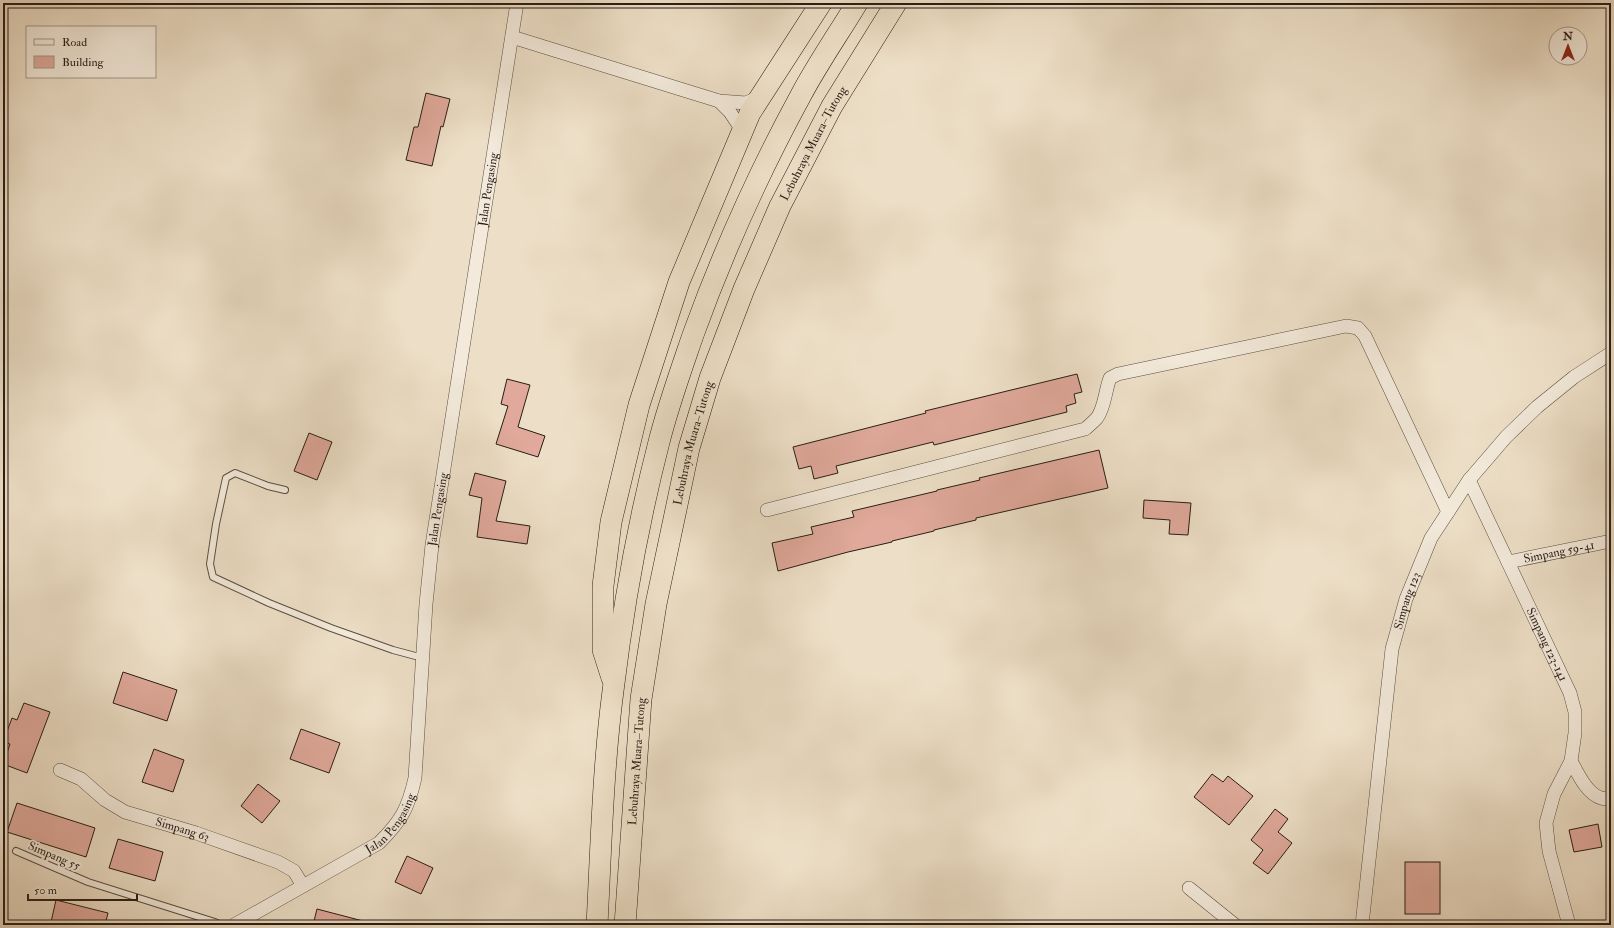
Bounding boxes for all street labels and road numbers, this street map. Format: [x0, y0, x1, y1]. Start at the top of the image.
street label: Lebuhraya Muara–Tutong [777, 82, 851, 203]
street label: Jalan Pengasing [474, 150, 501, 228]
street label: Lebuhraya Muara–Tutong [670, 378, 717, 506]
street label: Jalan Pengasing [424, 470, 451, 548]
street label: Simpang 59-41 [1522, 537, 1596, 566]
street label: Simpang 123 [1390, 570, 1424, 631]
street label: Simpang 123-141 [1523, 605, 1571, 684]
street label: Lebuhraya Muara–Tutong [625, 696, 649, 826]
street label: Jalan Pengasing [362, 790, 418, 857]
street label: Simpang 63 [154, 814, 211, 845]
street label: Simpang 55 [26, 838, 83, 874]

